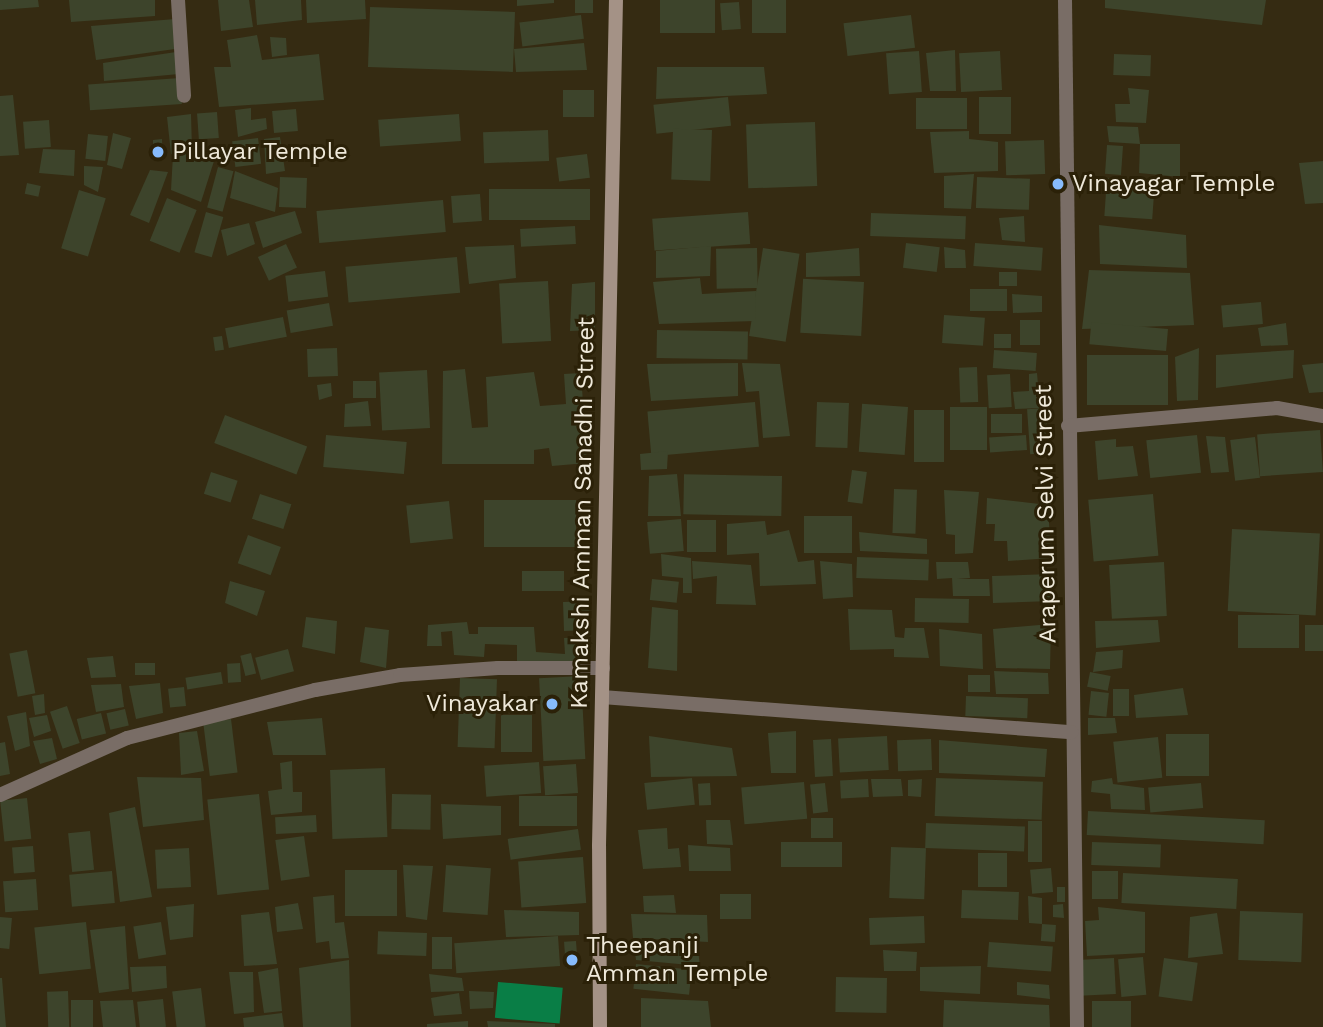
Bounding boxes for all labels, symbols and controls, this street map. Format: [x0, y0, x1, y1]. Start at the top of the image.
place label: Pillayar Temple [172, 138, 349, 166]
marker: Pillayar Temple [150, 144, 166, 160]
place label: Vinayagar Temple [1072, 170, 1276, 198]
marker: Vinayagar Temple [1050, 176, 1066, 192]
street label: Kamakshi Amman Sanadhi Street [565, 316, 601, 710]
street label: Araperum Selvi Street [1029, 384, 1063, 644]
place label: Vinayakar [426, 690, 538, 718]
marker: Vinayakar [544, 696, 560, 712]
place label: Theepanji Amman Temple [586, 932, 769, 988]
marker: Theepanji Amman Temple [564, 952, 580, 968]

